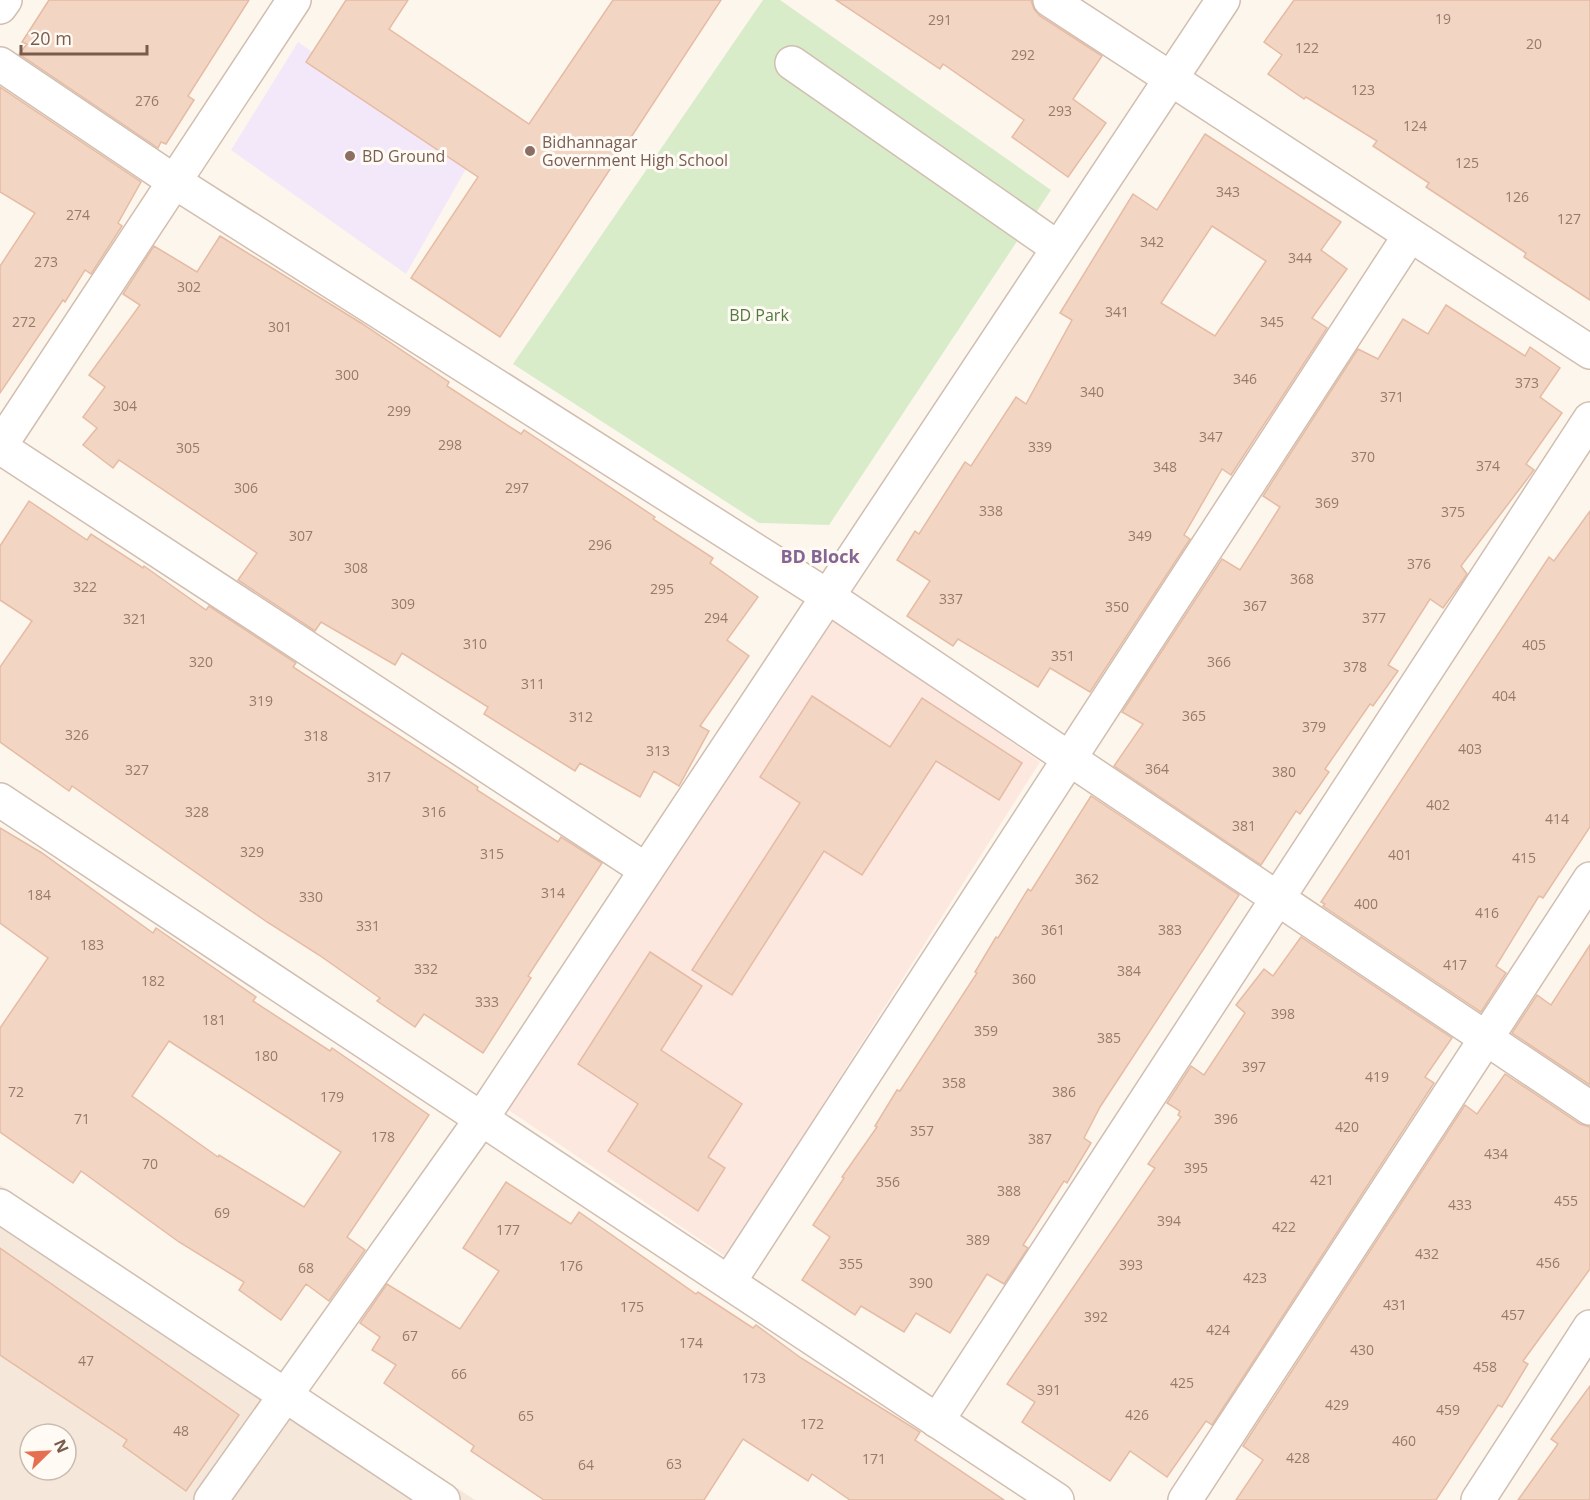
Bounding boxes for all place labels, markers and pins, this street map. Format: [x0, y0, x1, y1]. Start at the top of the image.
place label: Bidhannagar Government High School [542, 131, 728, 171]
marker: Bidhannagar Government High School [523, 144, 537, 158]
place label: BD Ground [362, 145, 445, 167]
marker: BD Ground [343, 149, 357, 163]

